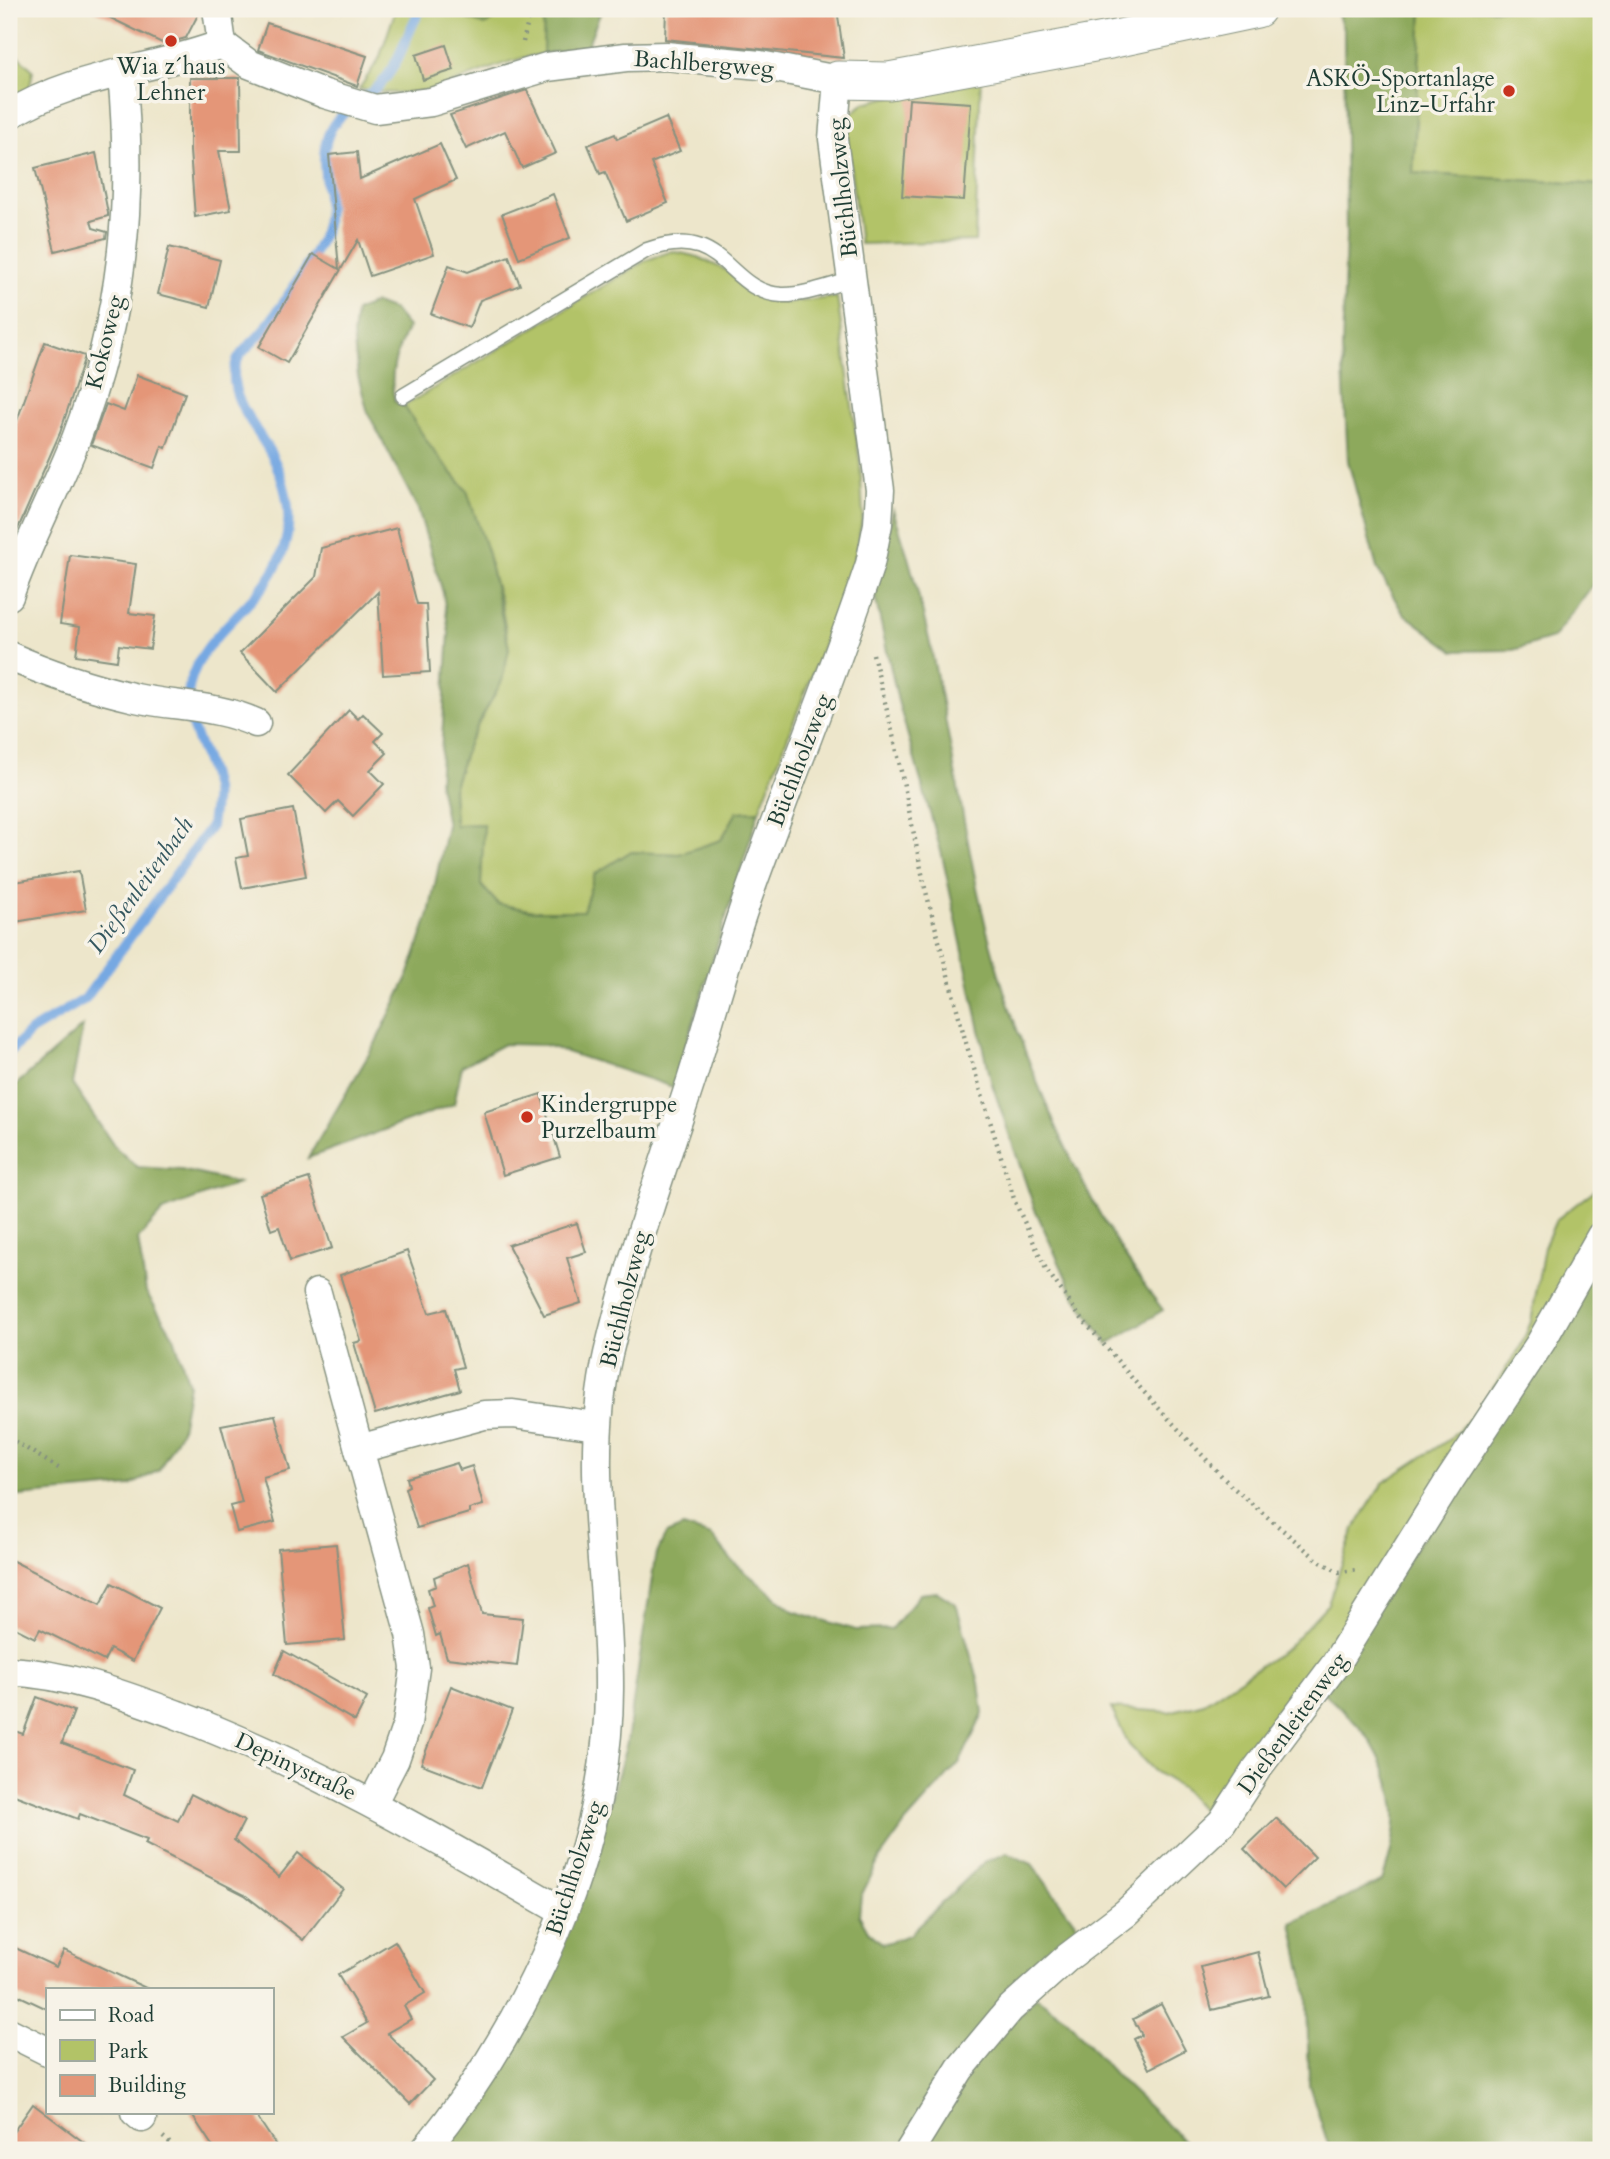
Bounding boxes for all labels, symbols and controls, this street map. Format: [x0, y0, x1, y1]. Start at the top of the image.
marker: Wia z´haus Lehner [163, 33, 179, 49]
street label: Bachlbergweg [633, 43, 775, 84]
place label: Wia z´haus Lehner [115, 51, 226, 108]
place label: ASKÖ-Sportanlage Linz-Urfahr [1306, 63, 1496, 120]
marker: ASKÖ-Sportanlage Linz-Urfahr [1501, 83, 1517, 99]
street label: Büchlholzweg [820, 117, 865, 259]
street label: Kokoweg [78, 292, 131, 392]
street label: Büchlholzweg [760, 689, 839, 831]
water label: Dießenleitenbach [80, 810, 201, 960]
place label: Kindergruppe Purzelbaum [541, 1089, 678, 1146]
marker: Kindergruppe Purzelbaum [519, 1109, 535, 1125]
street label: Büchlholzweg [592, 1227, 657, 1371]
street label: Dießenleitenweg [1230, 1646, 1354, 1800]
street label: Depinystraße [230, 1725, 361, 1808]
street label: Büchlholzweg [538, 1797, 611, 1940]
legend [46, 1988, 273, 2114]
text: Road [108, 2001, 154, 2030]
text: Park [108, 2037, 149, 2066]
text: Building [108, 2071, 186, 2100]

